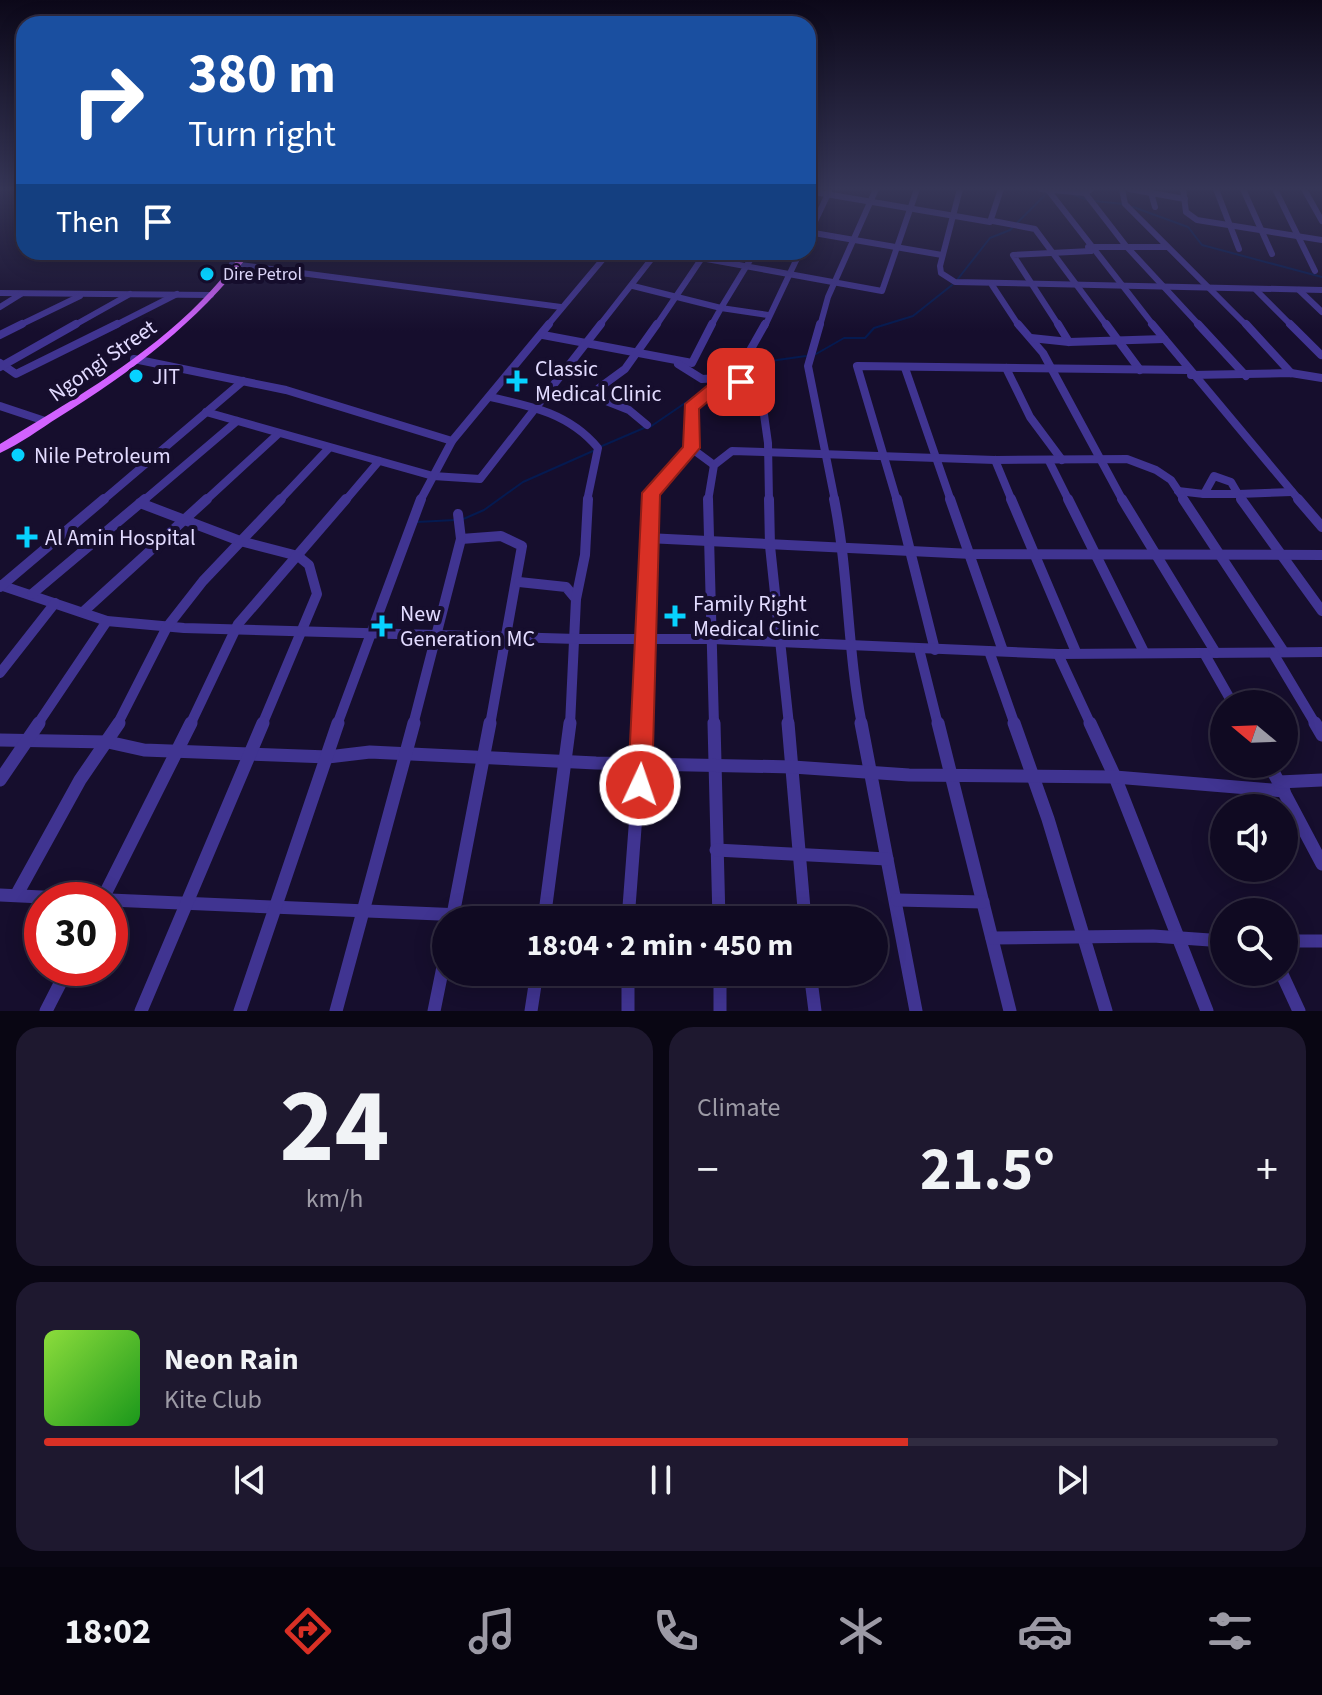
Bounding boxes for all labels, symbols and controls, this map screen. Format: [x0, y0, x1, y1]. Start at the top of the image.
text: 380 m [188, 35, 336, 114]
icon: right [56, 48, 160, 152]
text: Turn right [188, 109, 336, 160]
icon: arrive [136, 200, 180, 244]
text: Then [56, 201, 120, 244]
place label: Dire Petrol [223, 262, 302, 287]
marker: Dire Petrol [198, 265, 216, 283]
street label: Ngongi Street [42, 312, 163, 410]
pin [707, 348, 775, 416]
place label: Classic Medical Clinic [535, 353, 662, 410]
icon: arrive [719, 360, 763, 404]
place label: JIT [152, 361, 180, 393]
marker: JIT [127, 367, 145, 385]
marker: Classic Medical Clinic [506, 370, 528, 392]
place label: Nile Petroleum [34, 440, 171, 472]
marker: Nile Petroleum [9, 446, 27, 464]
place label: Al Amin Hospital [45, 522, 196, 554]
marker: Al Amin Hospital [16, 526, 38, 548]
place label: Family Right Medical Clinic [693, 588, 820, 645]
place label: New Generation MC [400, 598, 535, 655]
marker: Family Right Medical Clinic [664, 605, 686, 627]
marker: New Generation MC [371, 615, 393, 637]
north arrow [1210, 690, 1298, 778]
map controls [1210, 690, 1298, 986]
position arrow [598, 743, 682, 827]
button: sound [1210, 794, 1298, 882]
speed limit sign: 30 [24, 882, 128, 986]
button: search [1210, 898, 1298, 986]
text: 18:04 · 2 min · 450 m [527, 924, 793, 967]
text: 24 [280, 1054, 389, 1202]
text: Climate [697, 1089, 781, 1126]
text: 21.5° [920, 1128, 1055, 1213]
text: − [697, 1139, 719, 1202]
text: + [1256, 1139, 1278, 1202]
text: km/h [306, 1180, 363, 1217]
text: Neon Rain [164, 1338, 299, 1381]
text: Kite Club [164, 1381, 262, 1418]
icon: previous [228, 1458, 272, 1502]
icon: pause [639, 1458, 683, 1502]
icon: next [1050, 1458, 1094, 1502]
icon: directions [280, 1603, 336, 1659]
icon: music [464, 1603, 520, 1659]
icon: phone [648, 1603, 704, 1659]
icon: climate [833, 1603, 889, 1659]
icon: car [1017, 1603, 1073, 1659]
icon: filters [1202, 1603, 1258, 1659]
text: 18:02 [64, 1606, 151, 1657]

